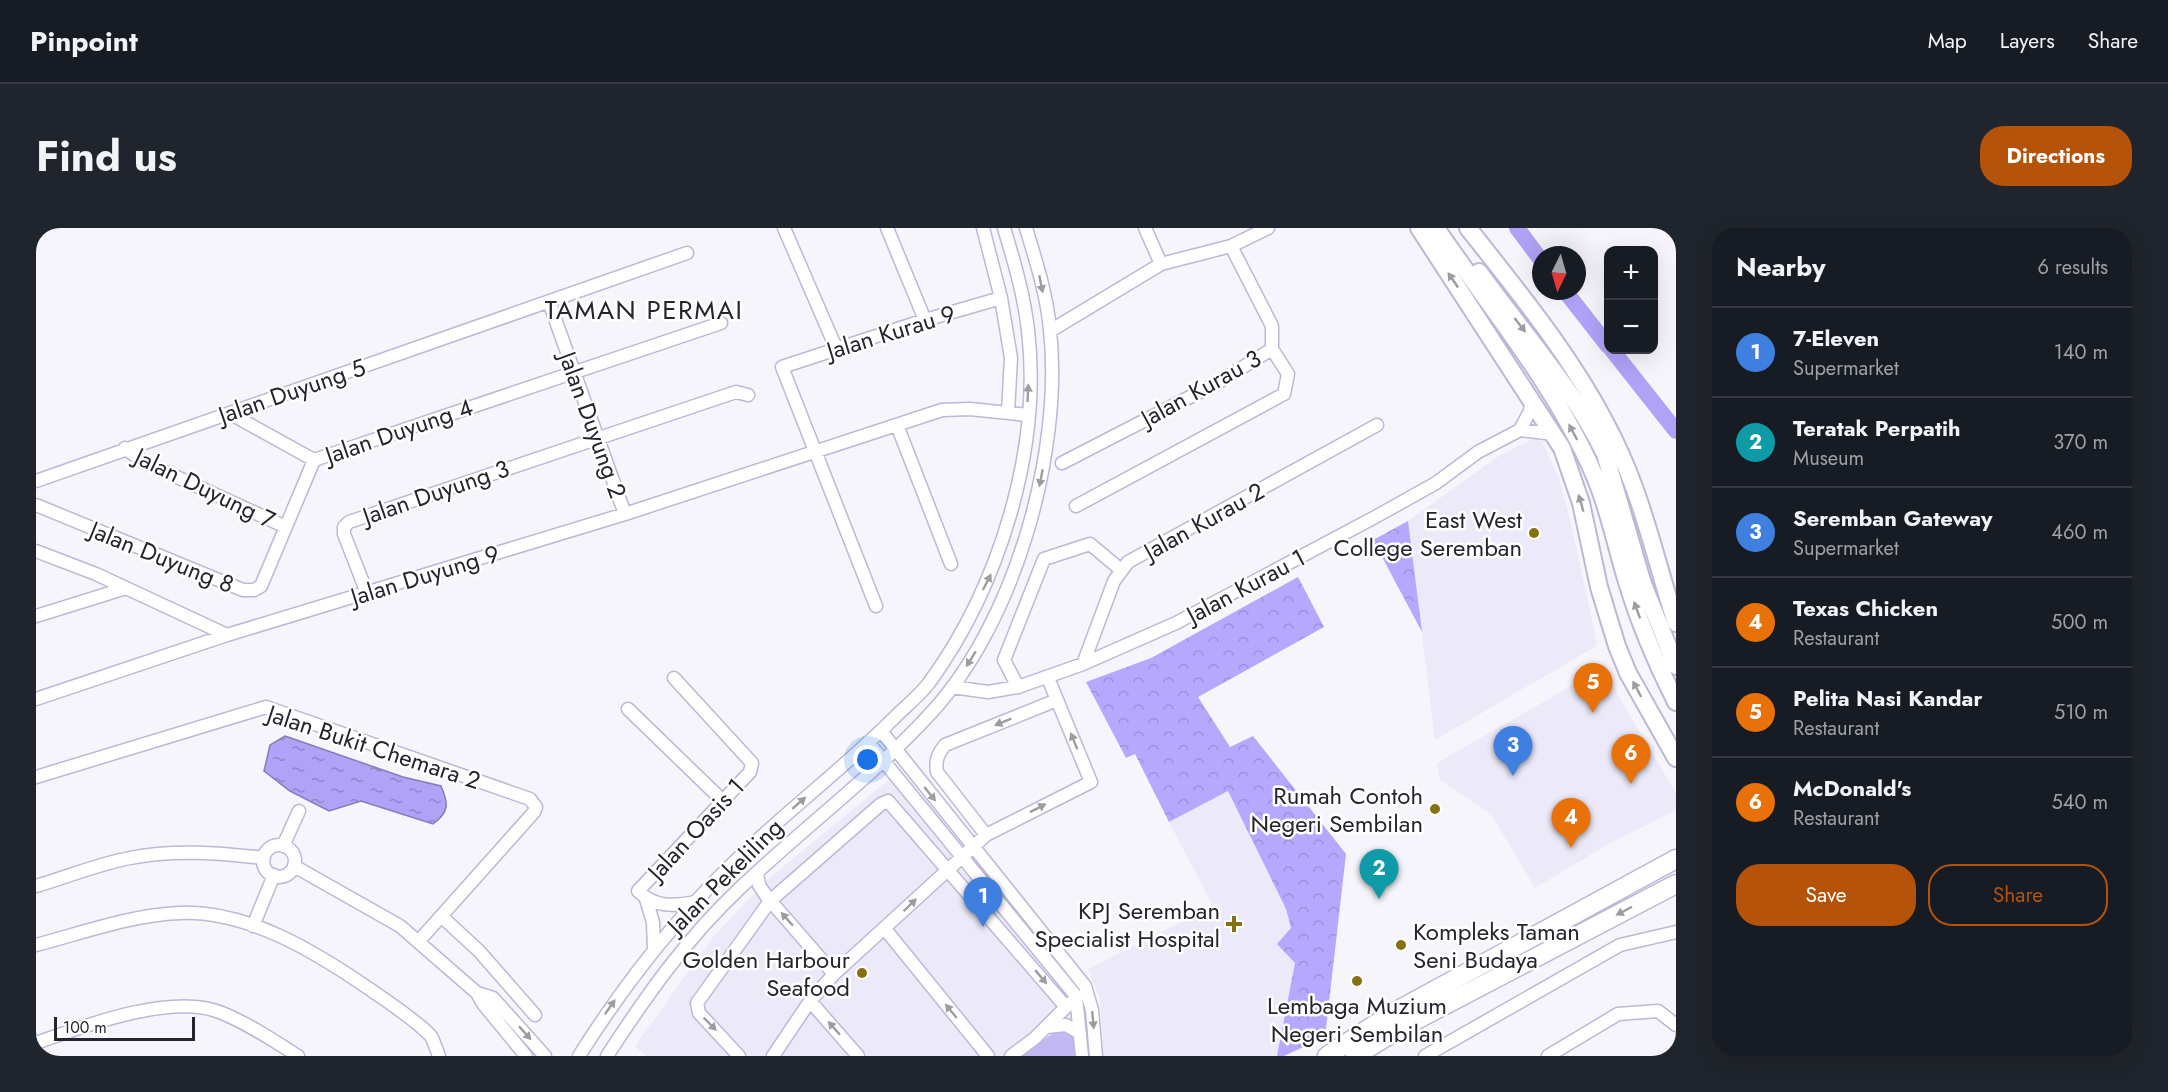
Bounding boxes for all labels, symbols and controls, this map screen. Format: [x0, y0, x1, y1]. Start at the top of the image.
text: Pinpoint [30, 21, 138, 62]
text: Map [1928, 26, 1967, 56]
text: Layers [2000, 26, 2055, 56]
text: Share [2088, 26, 2138, 56]
text: Find us [36, 126, 177, 187]
button: Directions [1980, 126, 2132, 186]
north arrow [1532, 246, 1586, 300]
map controls [1604, 246, 1658, 354]
button: + [1604, 246, 1658, 300]
text: Nearby [1736, 248, 1825, 286]
text: 6 results [2038, 253, 2108, 282]
one-way arrow [1448, 272, 1459, 288]
one-way arrow [1037, 275, 1046, 294]
district label: TAMAN PERMAI [545, 291, 743, 329]
street label: Jalan Kurau 9 [819, 296, 960, 369]
button: − [1604, 300, 1658, 354]
one-way arrow [1514, 317, 1527, 333]
text: 7-Eleven [1793, 322, 1879, 354]
text: 1 [1750, 338, 1761, 367]
text: 140 m [2054, 338, 2108, 367]
street label: Jalan Kurau 3 [1132, 341, 1267, 437]
street label: Jalan Duyung 2 [549, 344, 636, 503]
street label: Jalan Duyung 5 [211, 350, 370, 433]
text: Supermarket [1793, 354, 1899, 383]
one-way arrow [1024, 383, 1033, 402]
street label: Jalan Duyung 4 [318, 389, 477, 474]
text: Teratak Perpatih [1793, 412, 1961, 444]
one-way arrow [1568, 423, 1578, 440]
text: 2 [1749, 428, 1762, 457]
text: 370 m [2053, 428, 2108, 457]
street label: Jalan Duyung 7 [126, 438, 281, 537]
text: Museum [1793, 444, 1864, 473]
street label: Jalan Duyung 3 [355, 451, 514, 534]
one-way arrow [1036, 469, 1045, 488]
street label: Jalan Kurau 2 [1135, 473, 1271, 570]
one-way arrow [1576, 494, 1585, 512]
place label: East West College Seremban [1334, 502, 1522, 565]
text: Seremban Gateway [1793, 502, 1992, 534]
street label: Jalan Duyung 8 [82, 511, 239, 602]
text: 3 [1749, 518, 1762, 547]
text: 460 m [2051, 518, 2108, 547]
marker: East West College Seremban [1527, 526, 1541, 540]
text: Supermarket [1793, 534, 1899, 563]
street label: Jalan Duyung 9 [344, 536, 504, 615]
street label: Jalan Kurau 1 [1178, 540, 1312, 633]
one-way arrow [982, 573, 991, 590]
text: Texas Chicken [1793, 592, 1938, 624]
one-way arrow [1631, 601, 1641, 619]
text: 4 [1749, 608, 1762, 637]
text: 500 m [2051, 608, 2108, 637]
text: Restaurant [1793, 624, 1879, 653]
one-way arrow [965, 651, 976, 667]
pin: 5 [1574, 664, 1612, 713]
one-way arrow [1632, 680, 1642, 697]
text: Pelita Nasi Kandar [1793, 682, 1983, 714]
street label: Jalan Bukit Chemara 2 [260, 695, 485, 798]
text: 5 [1749, 698, 1762, 727]
text: 510 m [2054, 698, 2108, 727]
text: Restaurant [1793, 714, 1879, 743]
one-way arrow [994, 718, 1012, 727]
pin: 3 [1494, 726, 1532, 776]
one-way arrow [1069, 732, 1078, 750]
pin: 6 [1612, 734, 1650, 784]
your location [853, 745, 882, 774]
street label: Jalan Oasis 1 [637, 770, 753, 890]
text: McDonald's [1793, 772, 1911, 804]
place label: Rumah Contoh Negeri Sembilan [1251, 778, 1423, 841]
one-way arrow [924, 786, 937, 802]
text: 6 [1749, 788, 1762, 817]
text: 540 m [2051, 788, 2108, 817]
one-way arrow [792, 796, 807, 810]
pin: 4 [1552, 798, 1591, 848]
marker: Rumah Contoh Negeri Sembilan [1428, 802, 1442, 816]
one-way arrow [1030, 803, 1047, 813]
text: Restaurant [1793, 804, 1879, 833]
street label: Jalan Pekeliling [657, 810, 791, 944]
pin: 2 [1360, 850, 1398, 899]
button: Save [1736, 864, 1916, 926]
button: Share [1928, 864, 2108, 926]
pin: 1 [964, 878, 1002, 927]
place label: KPJ Seremban Specialist Hospital [1034, 893, 1220, 956]
one-way arrow [903, 898, 918, 912]
one-way arrow [1616, 906, 1633, 916]
one-way arrow [780, 912, 794, 927]
place label: Kompleks Taman Seni Budaya [1413, 914, 1580, 977]
marker: KPJ Seremban Specialist Hospital [1225, 915, 1243, 933]
marker: Kompleks Taman Seni Budaya [1394, 938, 1408, 952]
place label: Golden Harbour Seafood [682, 942, 851, 1005]
marker: Golden Harbour Seafood [855, 966, 869, 980]
one-way arrow [1034, 969, 1047, 984]
marker: Lembaga Muzium Negeri Sembilan [1350, 974, 1364, 988]
place label: Lembaga Muzium Negeri Sembilan [1267, 988, 1447, 1051]
one-way arrow [604, 999, 615, 1015]
one-way arrow [945, 1003, 958, 1019]
one-way arrow [1088, 1011, 1098, 1030]
scale bar [54, 1014, 195, 1042]
text: 100 m [63, 1016, 107, 1039]
one-way arrow [703, 1017, 717, 1031]
one-way arrow [828, 1021, 841, 1036]
one-way arrow [518, 1026, 532, 1041]

